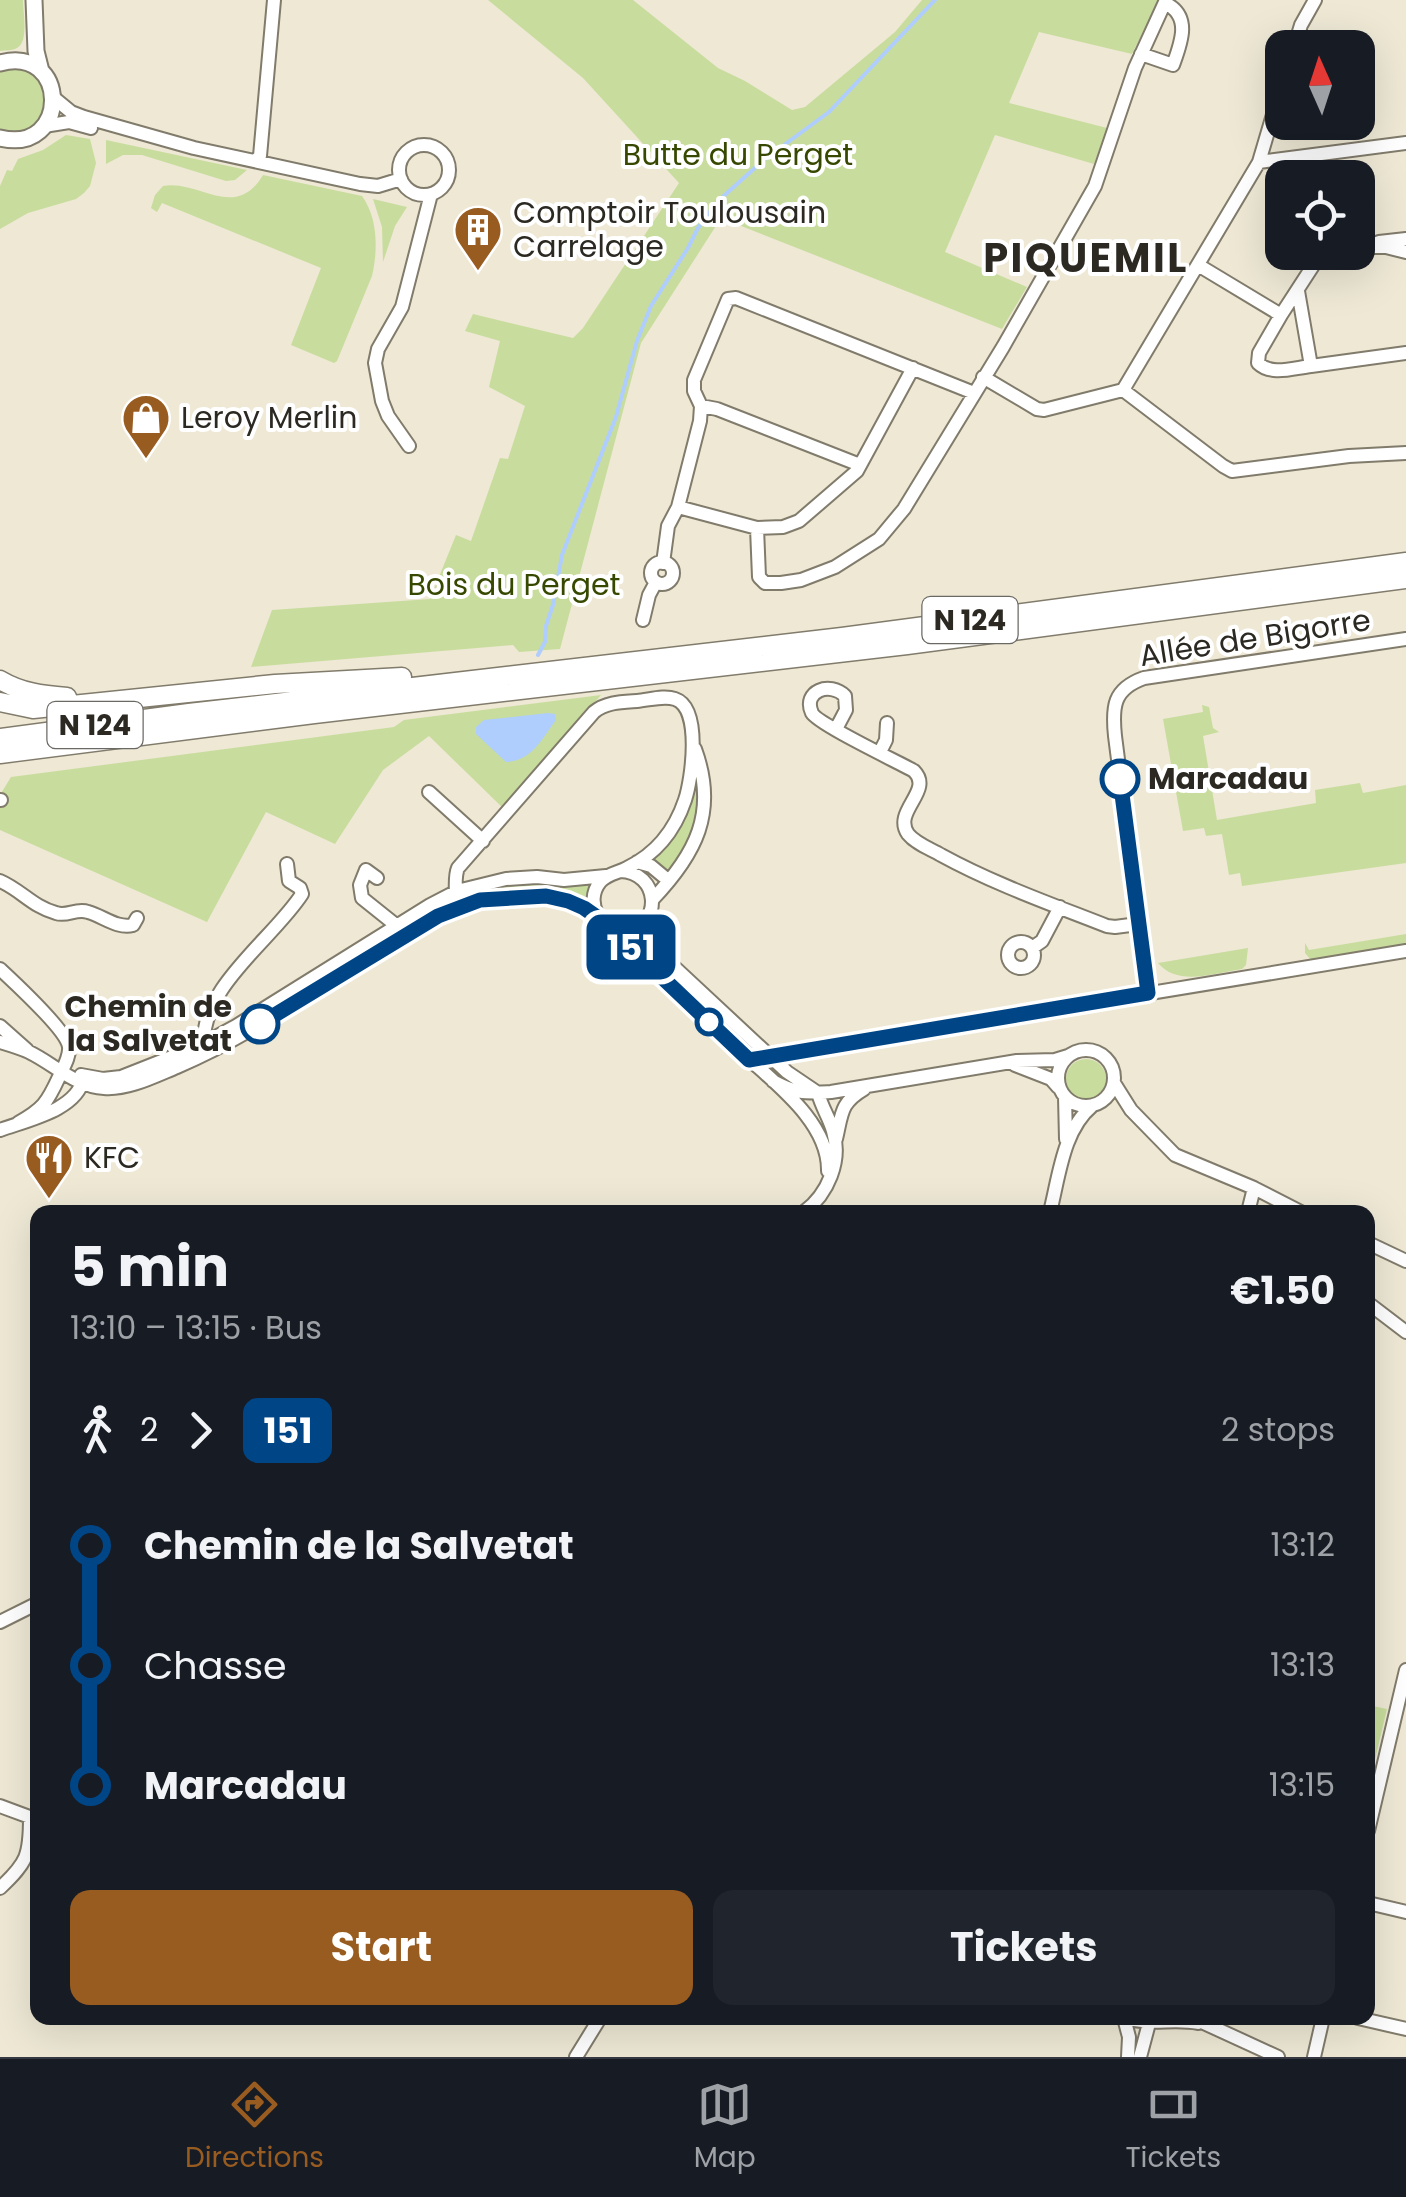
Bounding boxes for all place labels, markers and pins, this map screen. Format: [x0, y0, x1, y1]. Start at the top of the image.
place label: Comptoir Toulousain Carrelage [513, 191, 826, 268]
building icon: Comptoir Toulousain Carrelage [452, 204, 504, 272]
shop icon: Leroy Merlin [120, 392, 172, 460]
place label: Leroy Merlin [181, 396, 357, 439]
place label: Marcadau [1148, 757, 1308, 800]
marker: Marcadau [1101, 760, 1139, 798]
place label: Chemin de la Salvetat [64, 985, 232, 1062]
marker: Chemin de la Salvetat [241, 1005, 279, 1043]
unlabelled marker [696, 1009, 722, 1035]
restaurant icon: KFC [23, 1132, 75, 1200]
place label: KFC [84, 1136, 140, 1179]

